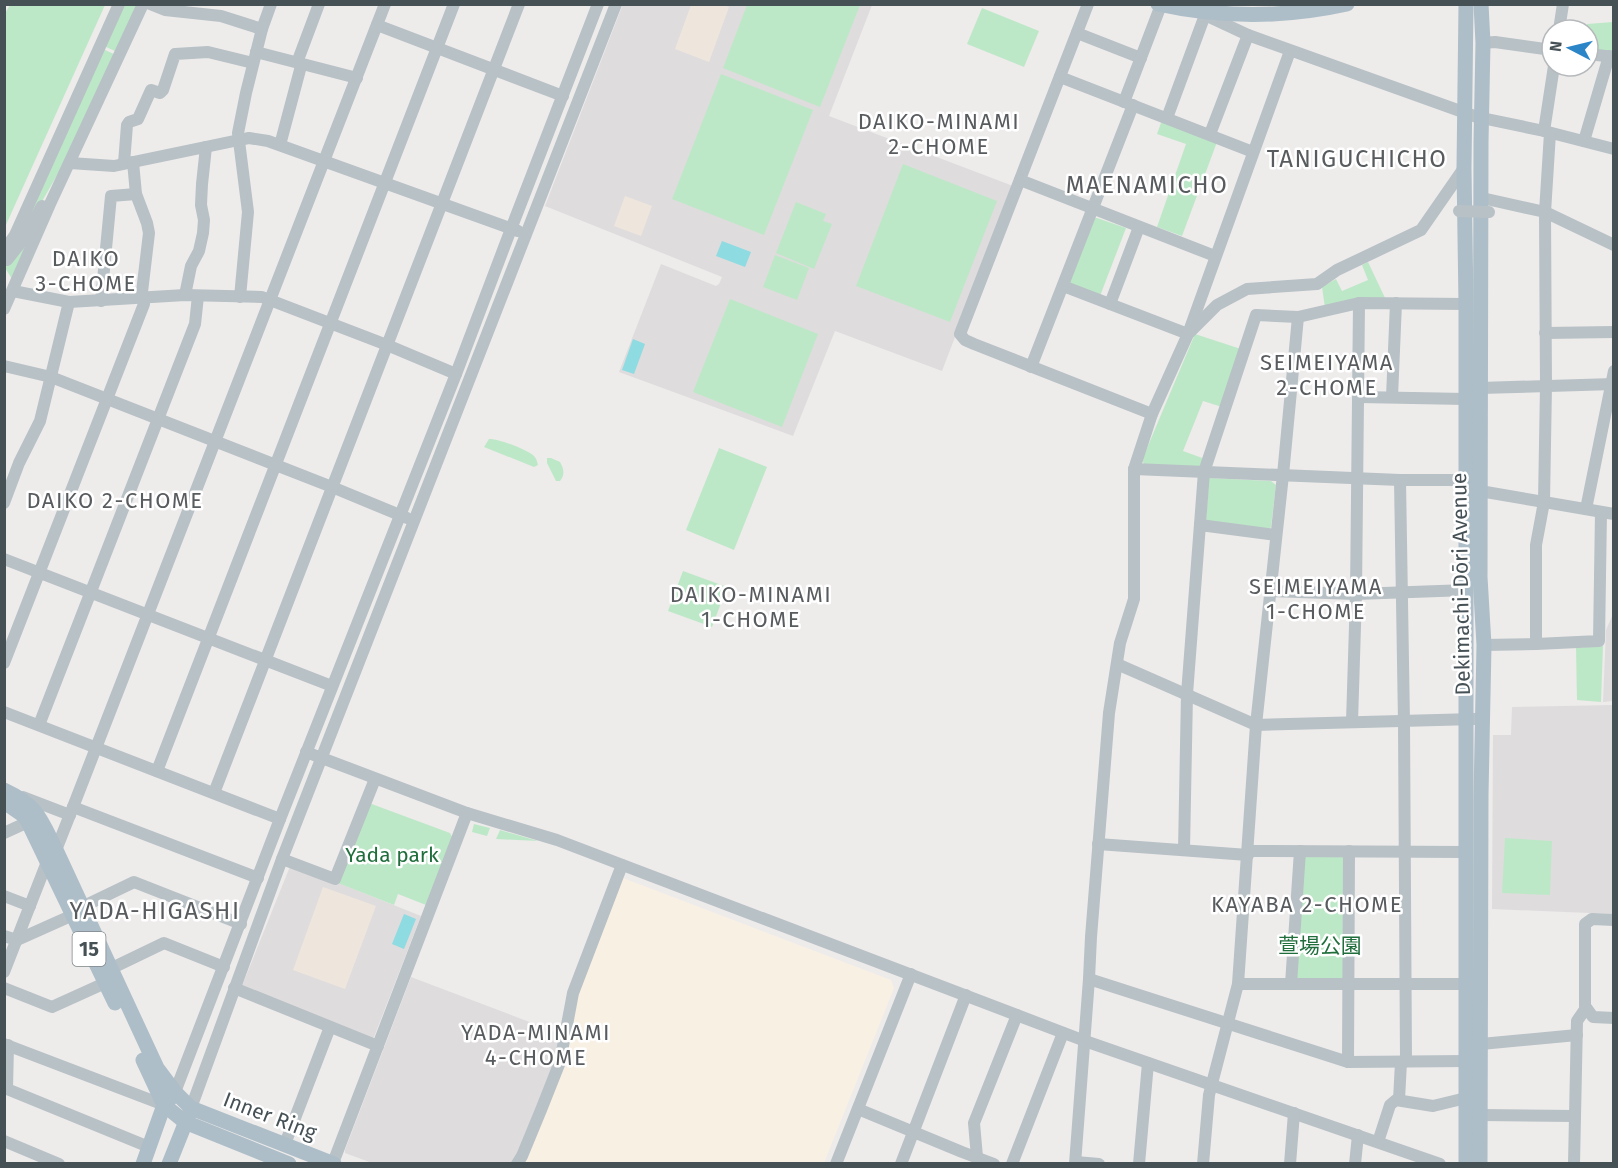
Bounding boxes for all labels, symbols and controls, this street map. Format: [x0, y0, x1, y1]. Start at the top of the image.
north arrow [1540, 18, 1600, 78]
text: N [1546, 40, 1566, 53]
district label: DAIKO-MINAMI 2-CHOME [858, 108, 1020, 160]
district label: TANIGUCHICHO [1267, 145, 1447, 173]
district label: MAENAMICHO [1066, 171, 1228, 199]
district label: DAIKO 3-CHOME [35, 245, 137, 297]
district label: SEIMEIYAMA 2-CHOME [1260, 349, 1394, 401]
street label: Dekimachi-Dōri Avenue [1446, 472, 1476, 696]
district label: DAIKO 2-CHOME [26, 487, 204, 514]
district label: SEIMEIYAMA 1-CHOME [1249, 573, 1383, 625]
district label: DAIKO-MINAMI 1-CHOME [670, 581, 832, 633]
park label: Yada park [345, 842, 439, 868]
district label: KAYABA 2-CHOME [1211, 891, 1403, 918]
district label: YADA-HIGASHI [70, 897, 240, 925]
road number: 15 [72, 932, 106, 966]
park label: 萱場公園 [1278, 933, 1362, 959]
district label: YADA-MINAMI 4-CHOME [461, 1019, 611, 1071]
street label: Inner Ring [220, 1086, 320, 1146]

